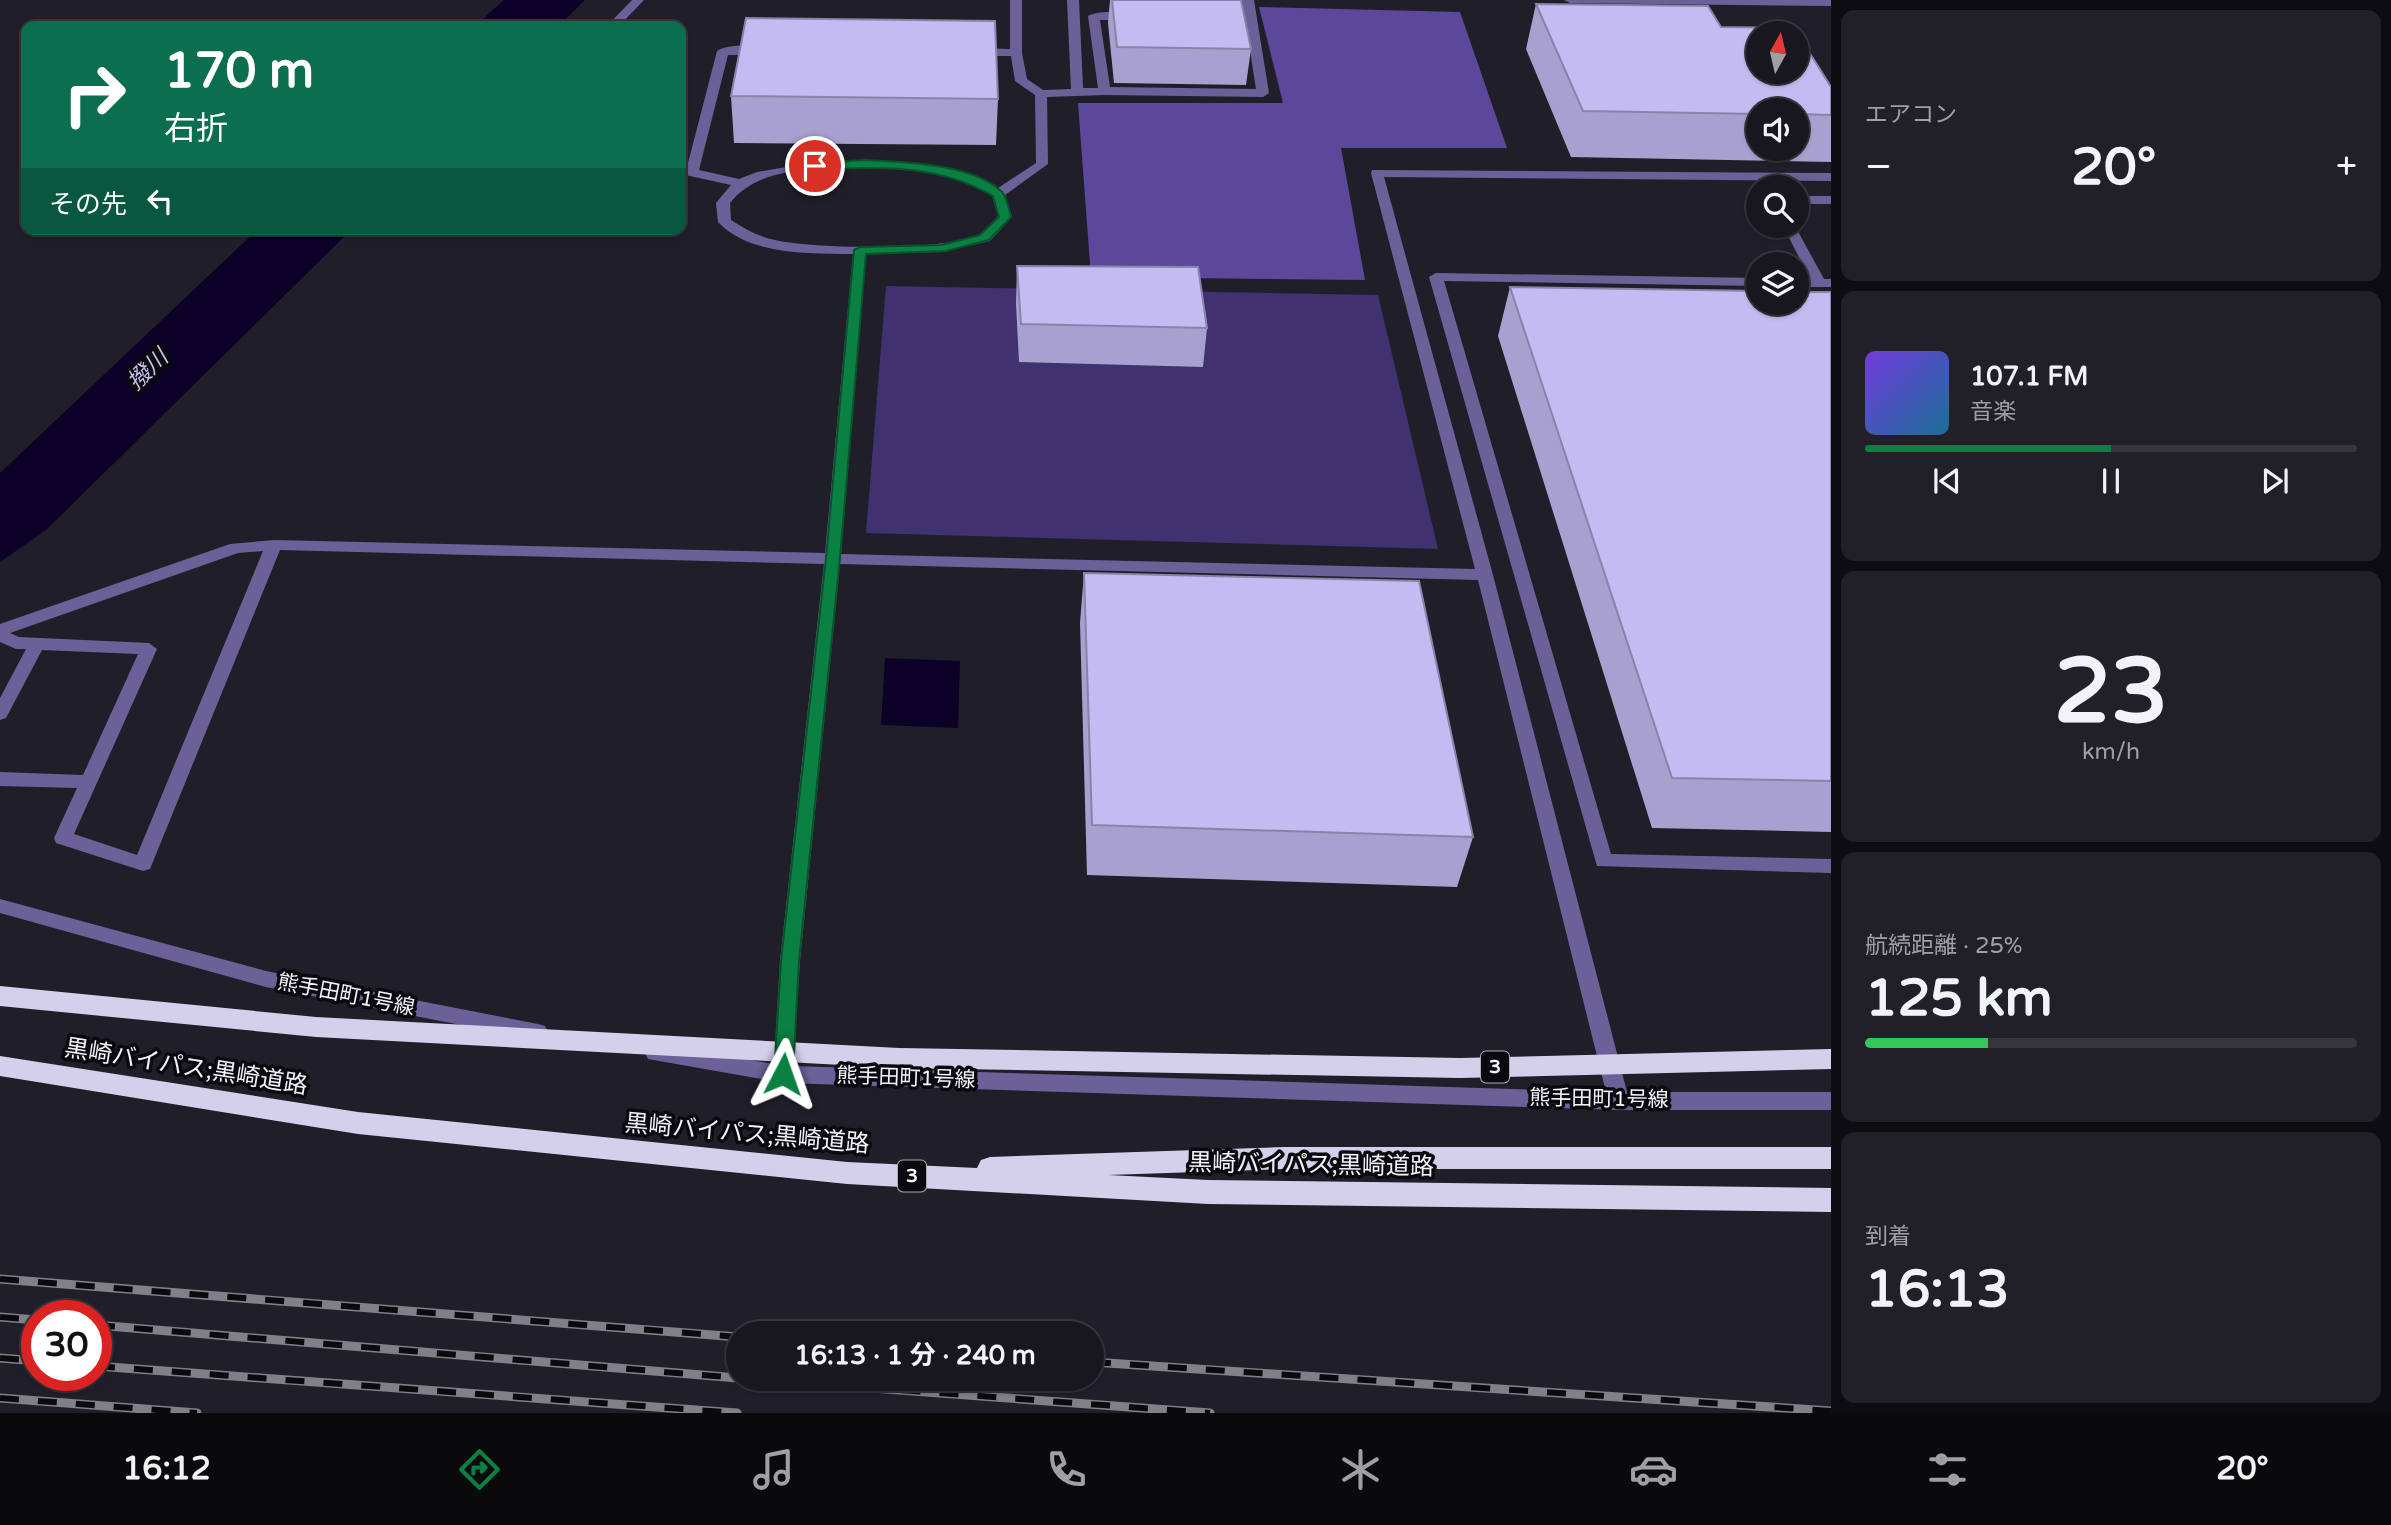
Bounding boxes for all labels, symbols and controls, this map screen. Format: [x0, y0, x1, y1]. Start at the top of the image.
north arrow [1746, 21, 1810, 84]
map controls [1746, 21, 1809, 315]
text: 170 m [164, 42, 314, 101]
icon: right [49, 49, 140, 140]
button: sound [1746, 98, 1809, 161]
text: エアコン [1865, 101, 1957, 129]
text: 右折 [164, 110, 228, 148]
pin [785, 136, 845, 196]
text: 20° [2071, 136, 2156, 199]
text: − [1865, 144, 1892, 190]
text: + [2336, 144, 2357, 190]
icon: arrive [796, 147, 834, 185]
button: search [1746, 175, 1809, 238]
icon: left [141, 182, 179, 220]
text: その先 [49, 189, 127, 220]
button: layers [1746, 252, 1809, 315]
water label: 撥川 [122, 342, 176, 396]
text: 107.1 FM [1970, 361, 2088, 392]
text: 音楽 [1970, 398, 2016, 426]
icon: previous [1928, 462, 1966, 500]
icon: pause [2092, 462, 2130, 500]
icon: next [2256, 462, 2294, 500]
text: 23 [2054, 637, 2168, 747]
text: km/h [2082, 738, 2140, 766]
text: 航続距離 · 25% [1865, 932, 2023, 960]
text: 125 km [1865, 967, 2053, 1030]
street label: 熊手田町1号線 [275, 969, 417, 1021]
street label: 黒崎バイパス;黒崎道路 [62, 1033, 310, 1101]
position arrow [746, 1037, 820, 1111]
road number: 3 [1481, 1051, 1509, 1082]
street label: 熊手田町1号線 [836, 1063, 976, 1093]
street label: 熊手田町1号線 [1529, 1085, 1669, 1113]
street label: 黒崎バイパス;黒崎道路 [623, 1109, 871, 1159]
street label: 黒崎バイパス;黒崎道路 [1188, 1148, 1434, 1182]
road number: 3 [898, 1160, 926, 1192]
text: 到着 [1865, 1223, 1911, 1251]
text: 16:13 [1865, 1258, 2009, 1321]
speed limit sign: 30 [21, 1300, 112, 1391]
text: 16:13 · 1 分 · 240 m [794, 1340, 1036, 1371]
icon: directions [455, 1445, 504, 1494]
icon: music [749, 1445, 798, 1494]
icon: phone [1042, 1445, 1091, 1494]
icon: climate [1336, 1445, 1385, 1494]
icon: car [1629, 1445, 1678, 1494]
icon: filters [1923, 1445, 1972, 1494]
text: 16:12 [122, 1450, 211, 1488]
text: 20° [2216, 1450, 2269, 1488]

